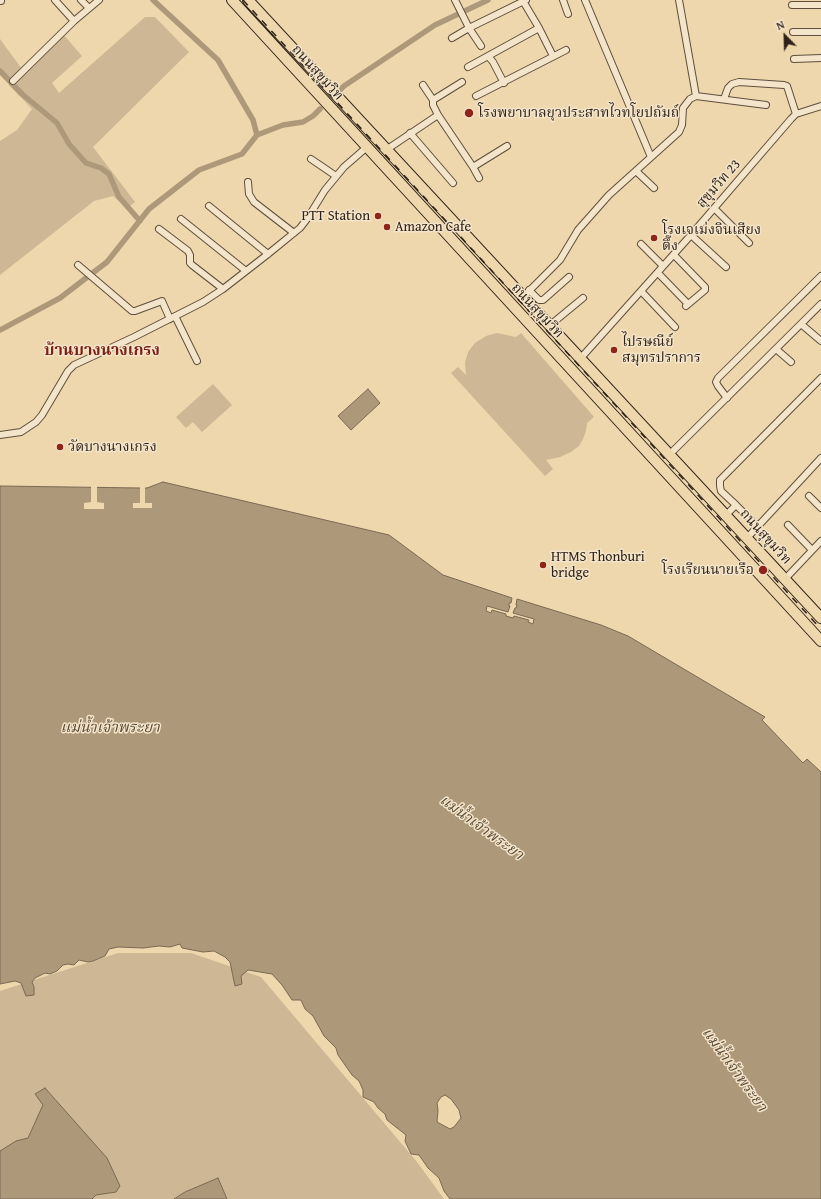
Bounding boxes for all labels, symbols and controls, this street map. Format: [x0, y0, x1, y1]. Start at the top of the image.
north arrow [765, 16, 805, 56]
text: N [774, 16, 787, 34]
street label: ถนนสุขุมวิท [288, 42, 346, 104]
place label: โรงพยาบาลยุวประสาทไวทโยปถัมถ์ [478, 105, 679, 121]
marker: โรงพยาบาลยุวประสาทไวทโยปถัมถ์ [463, 107, 475, 119]
street label: สุขุมวิท 23 [693, 156, 745, 212]
place label: PTT Station [301, 208, 370, 224]
marker: PTT Station [373, 211, 383, 221]
place label: Amazon Cafe [395, 219, 471, 235]
marker: Amazon Cafe [382, 222, 392, 232]
place label: โรงเจเม่งจินเสียง ตึ๊ง [662, 222, 761, 254]
marker: โรงเจเม่งจินเสียง ตึ๊ง [649, 233, 659, 243]
street label: ถนนสุขุมวิท [507, 280, 567, 342]
place label: ไปรษณีย์ สมุทรปราการ [622, 334, 701, 366]
district label: บ้านบางนางเกรง [44, 341, 160, 361]
marker: ไปรษณีย์ สมุทรปราการ [609, 345, 619, 355]
place label: วัดบางนางเกรง [68, 439, 157, 455]
marker: วัดบางนางเกรง [55, 442, 65, 452]
street label: ถนนสุขุมวิท [736, 506, 794, 568]
place label: HTMS Thonburi bridge [551, 549, 645, 582]
marker: HTMS Thonburi bridge [538, 560, 548, 570]
place label: โรงเรียนนายเรือ [662, 562, 754, 578]
marker: โรงเรียนนายเรือ [757, 564, 769, 576]
water label: แม่น้ำเจ้าพระยา [60, 719, 160, 737]
water label: แม่น้ำเจ้าพระยา [436, 792, 526, 864]
water label: แม่น้ำเจ้าพระยา [698, 1025, 770, 1115]

